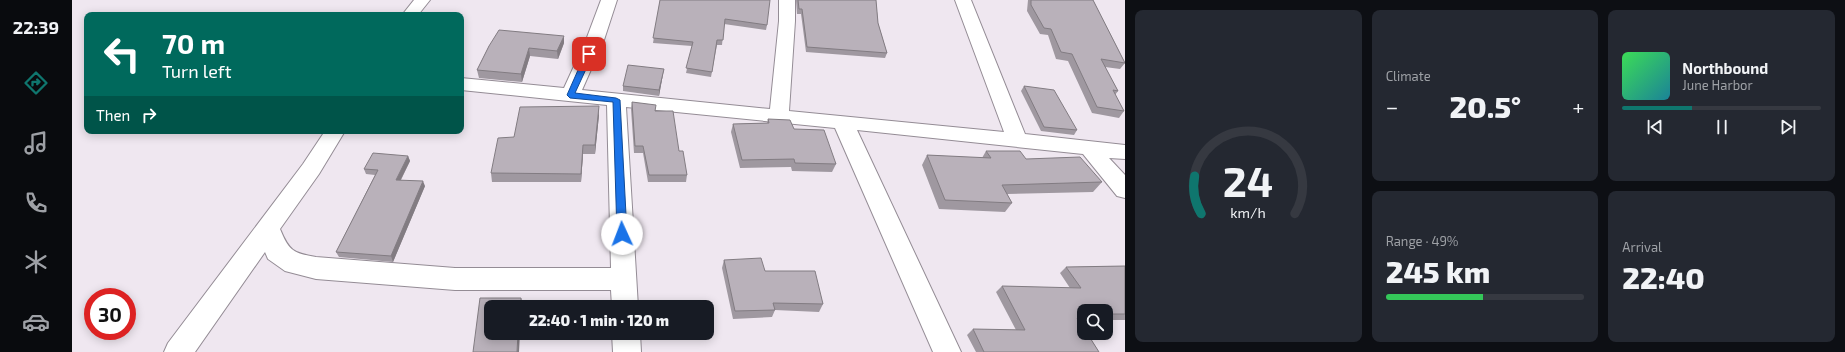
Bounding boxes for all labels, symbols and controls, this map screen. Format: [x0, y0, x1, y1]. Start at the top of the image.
text: 22:39 [13, 16, 59, 38]
text: 70 m [162, 26, 225, 60]
icon: left [96, 28, 148, 80]
pin [572, 37, 606, 71]
icon: arrive [578, 43, 600, 65]
text: Northbound [1682, 59, 1768, 77]
text: Turn left [162, 60, 232, 82]
text: Climate [1386, 68, 1431, 84]
icon: directions [22, 69, 50, 97]
text: June Harbor [1682, 77, 1753, 93]
text: 20.5° [1450, 88, 1521, 124]
text: − [1386, 93, 1399, 119]
text: + [1572, 93, 1584, 119]
icon: right [138, 104, 160, 126]
text: Then [96, 106, 130, 124]
icon: previous [1644, 116, 1666, 138]
icon: pause [1711, 116, 1733, 138]
icon: next [1777, 116, 1799, 138]
icon: music [22, 129, 50, 157]
text: 24 [1223, 155, 1274, 205]
icon: phone [22, 189, 50, 217]
text: km/h [1231, 204, 1266, 221]
position arrow [601, 213, 643, 255]
text: Range · 49% [1386, 233, 1458, 249]
text: Arrival [1622, 239, 1662, 255]
icon: climate [22, 248, 50, 276]
text: 245 km [1386, 253, 1490, 289]
text: 22:40 [1622, 259, 1705, 295]
speed limit sign: 30 [84, 288, 136, 340]
map controls [1077, 304, 1113, 340]
button: search [1077, 304, 1113, 340]
icon: car [22, 308, 50, 336]
text: 22:40 · 1 min · 120 m [529, 311, 669, 329]

